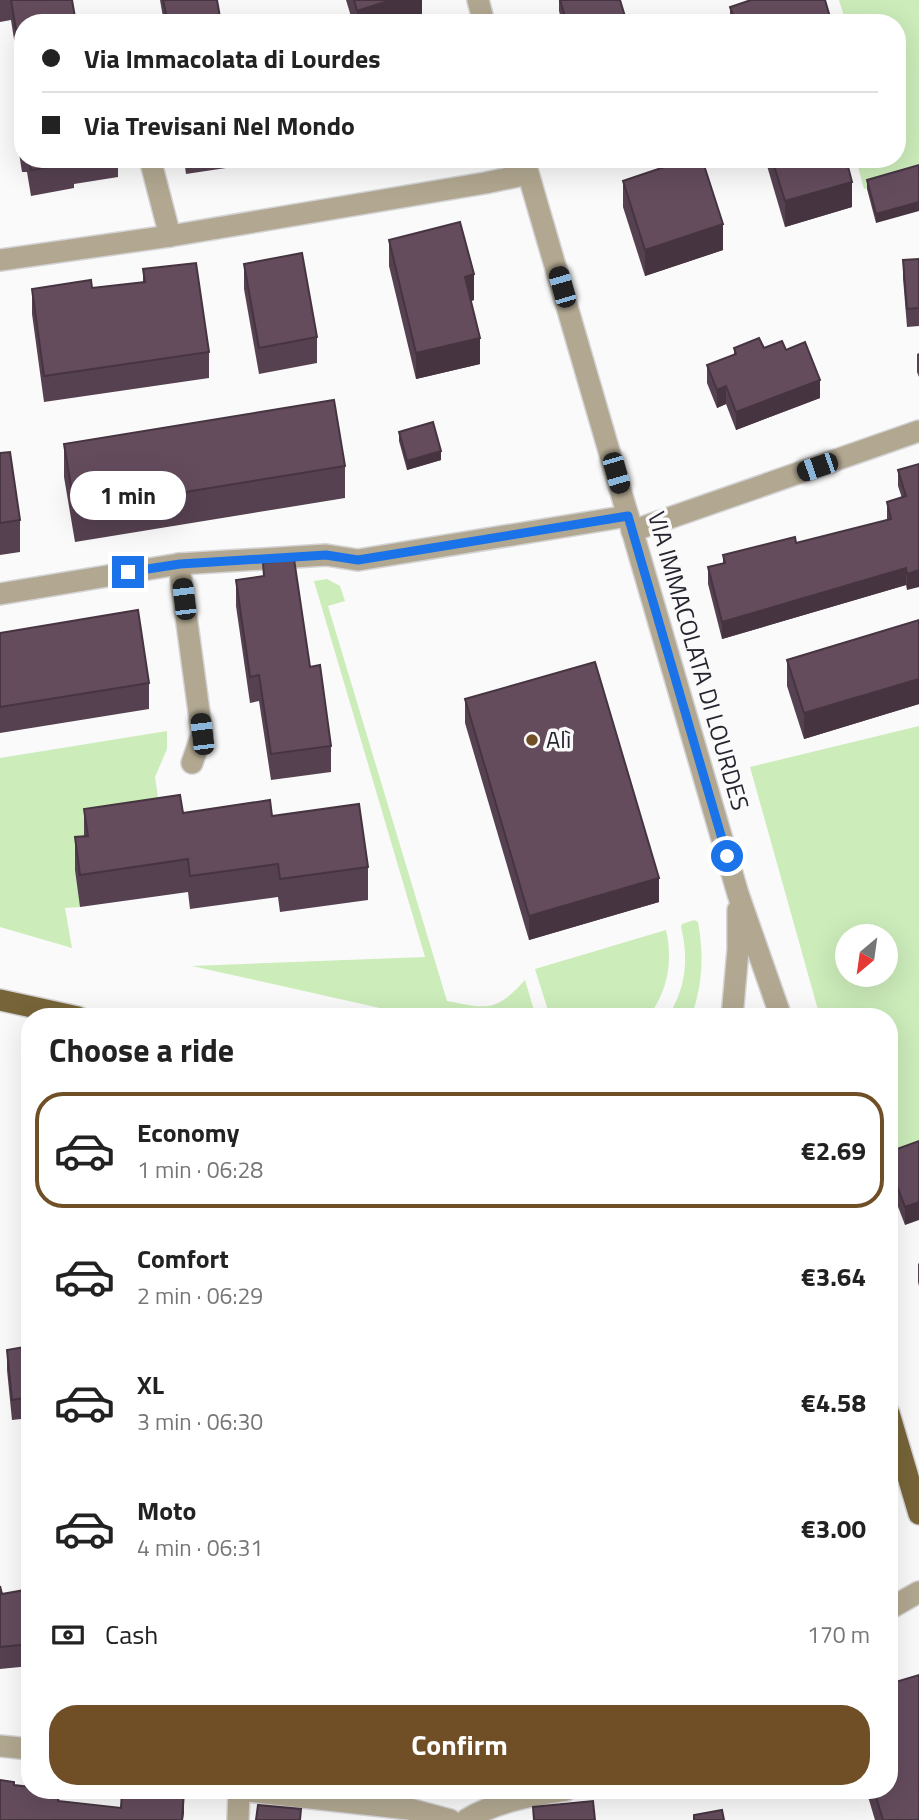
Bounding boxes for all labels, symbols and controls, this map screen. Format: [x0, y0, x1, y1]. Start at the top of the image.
text: Via Immacolata di Lourdes [84, 39, 381, 78]
text: Via Trevisani Nel Mondo [84, 106, 355, 145]
car [547, 264, 578, 310]
car [601, 450, 632, 496]
car [794, 450, 841, 484]
callout: 1 min [70, 470, 186, 520]
text: 1 min [100, 478, 156, 513]
street label: VIA IMMACOLATA DI LOURDES [639, 507, 759, 814]
route end [112, 556, 144, 588]
car [172, 577, 197, 621]
car [190, 712, 215, 756]
place label: Alì [546, 721, 571, 757]
marker: Alì [524, 732, 540, 748]
route start [711, 840, 743, 872]
north arrow [835, 924, 898, 987]
map controls [835, 924, 898, 987]
text: Choose a ride [49, 1026, 234, 1074]
text: Economy [137, 1113, 239, 1152]
icon: car [53, 1119, 116, 1182]
text: €2.69 [801, 1131, 866, 1170]
text: 1 min · 06:28 [137, 1152, 263, 1187]
text: Comfort [137, 1239, 229, 1278]
icon: car [53, 1245, 116, 1308]
text: €3.64 [801, 1257, 866, 1296]
text: 2 min · 06:29 [137, 1278, 263, 1313]
text: XL [137, 1365, 164, 1404]
icon: car [53, 1371, 116, 1434]
text: €4.58 [801, 1383, 866, 1422]
text: 3 min · 06:30 [137, 1404, 263, 1439]
text: Moto [137, 1491, 196, 1530]
icon: car [53, 1497, 116, 1560]
text: €3.00 [801, 1509, 866, 1548]
text: 4 min · 06:31 [137, 1530, 263, 1565]
text: Cash [105, 1615, 158, 1654]
icon: cash [49, 1616, 87, 1654]
text: 170 m [807, 1617, 870, 1652]
button: Confirm [49, 1705, 870, 1785]

